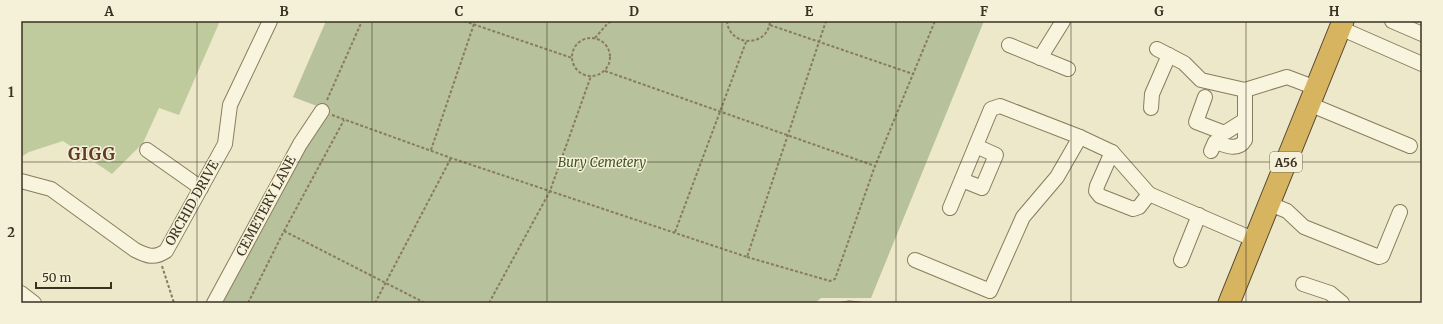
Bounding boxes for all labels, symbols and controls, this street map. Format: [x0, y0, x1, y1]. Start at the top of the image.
text: A [103, 3, 114, 20]
text: B [279, 3, 289, 20]
text: C [455, 3, 464, 20]
text: D [629, 3, 639, 20]
text: E [805, 3, 814, 20]
text: F [980, 3, 988, 20]
text: G [1154, 3, 1164, 20]
text: H [1329, 3, 1340, 20]
text: 1 [8, 84, 14, 101]
district label: GIGG [68, 143, 116, 165]
street label: CEMETERY LANE [232, 152, 300, 259]
road number: A56 [1270, 152, 1302, 172]
park label: Bury Cemetery [558, 154, 646, 171]
street label: ORCHID DRIVE [161, 157, 223, 249]
text: 2 [7, 224, 15, 241]
scale bar [36, 264, 111, 290]
text: 50 m [42, 270, 71, 285]

